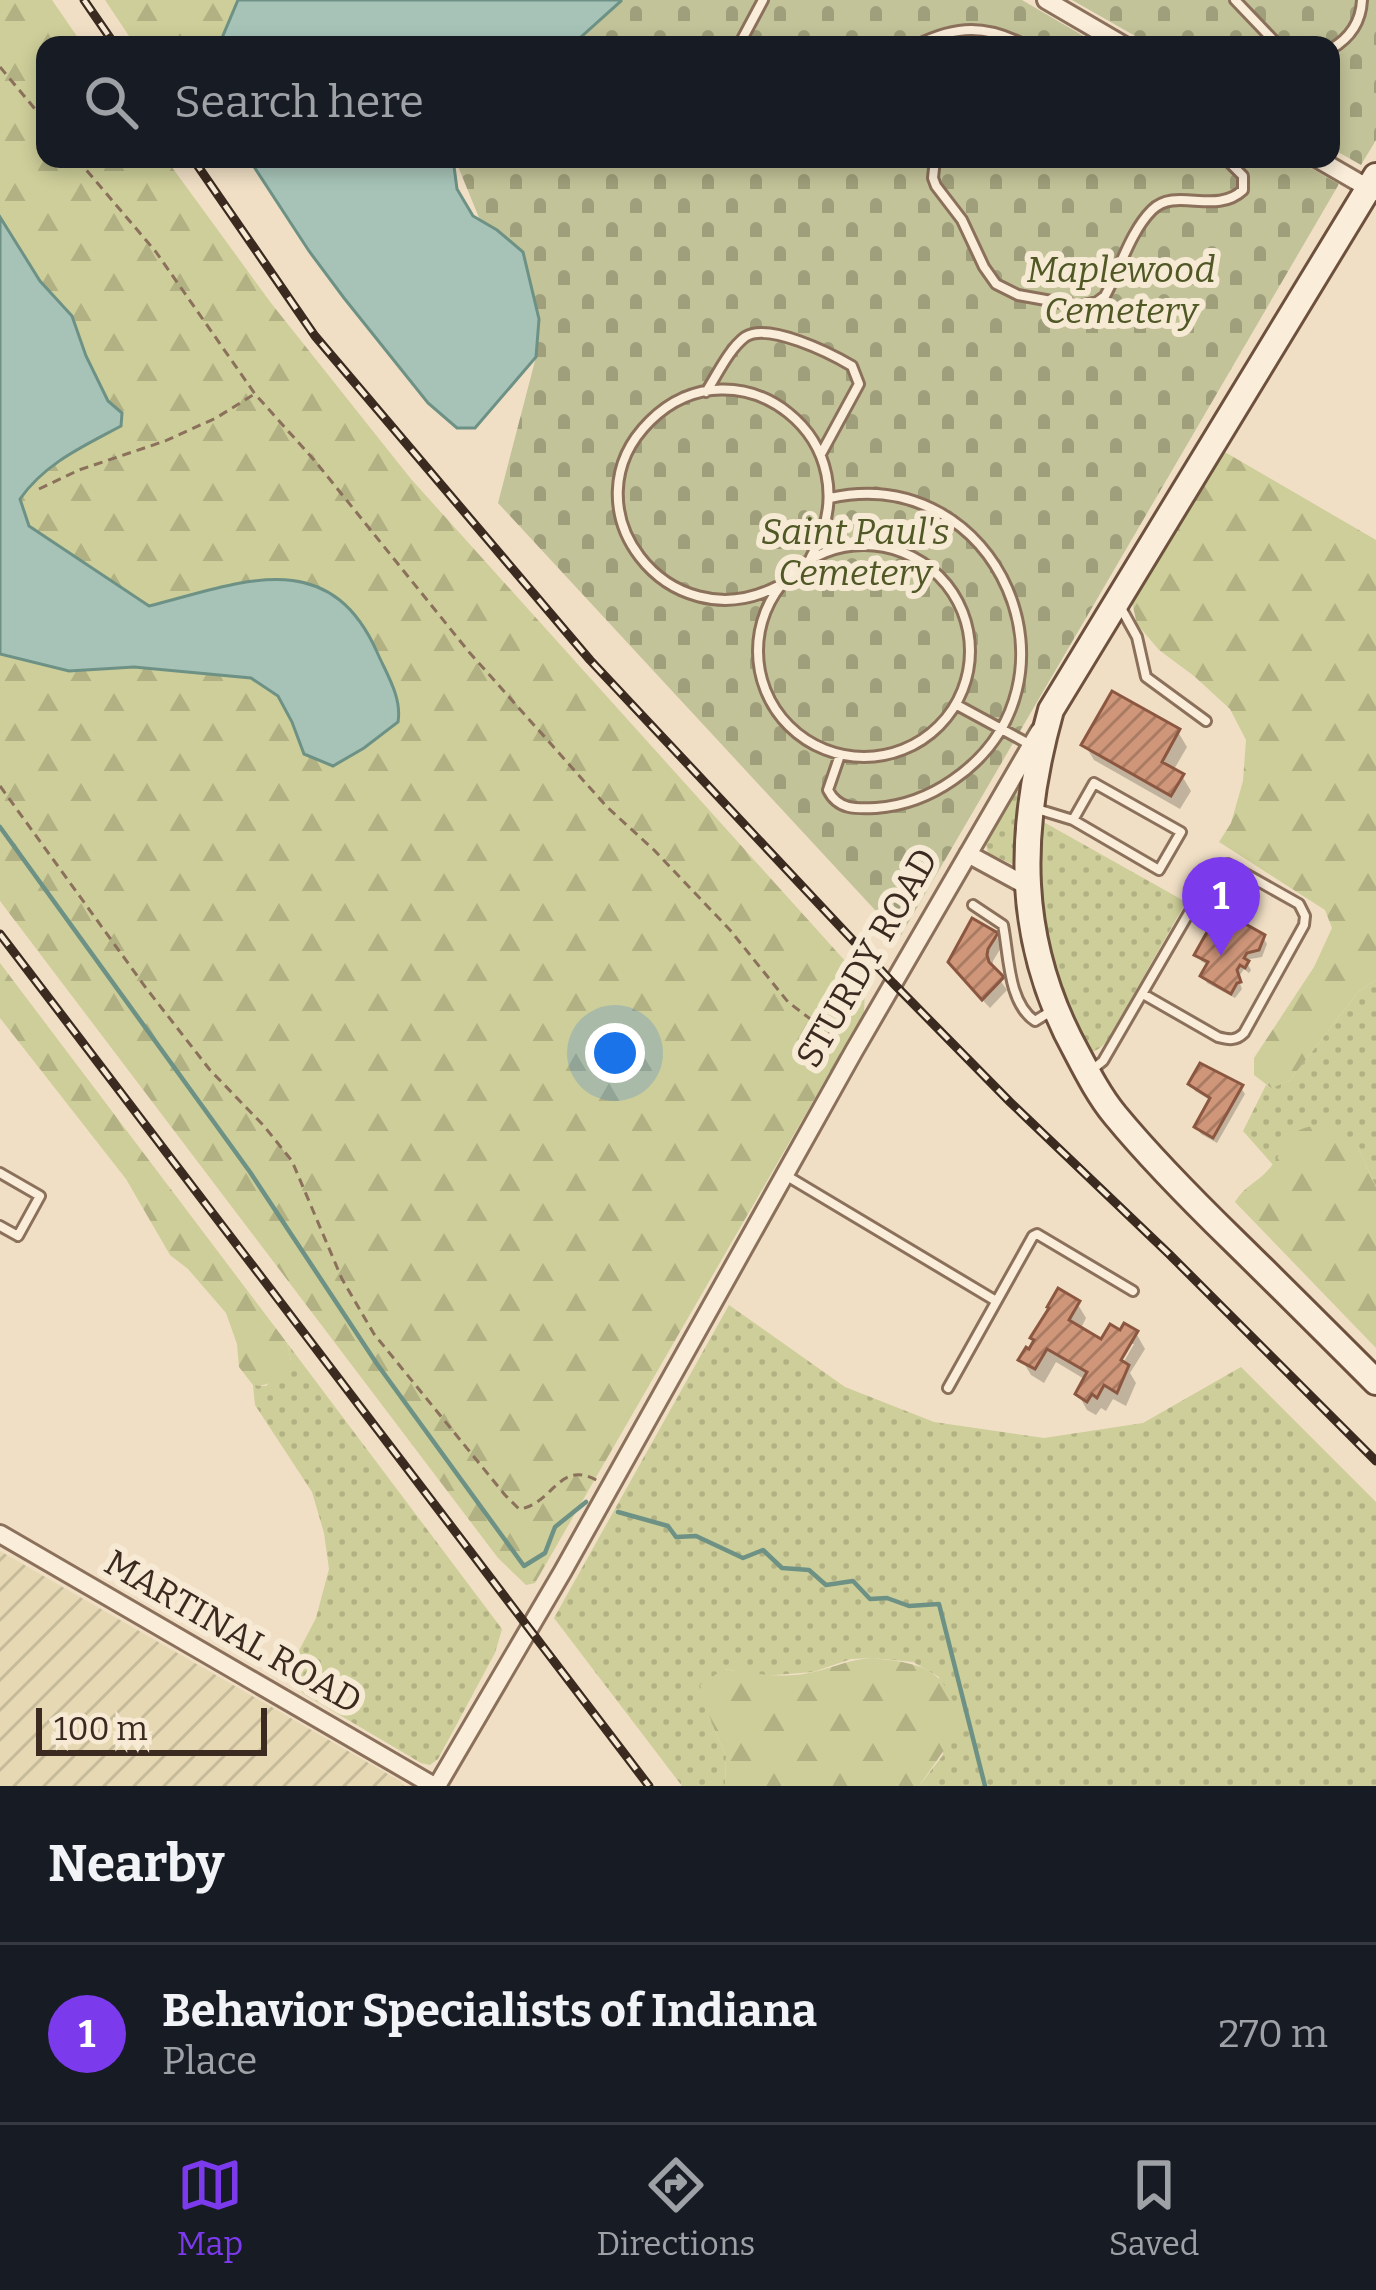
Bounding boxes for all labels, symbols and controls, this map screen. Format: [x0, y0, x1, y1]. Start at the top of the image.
search box [36, 36, 1340, 168]
icon: search [78, 69, 144, 135]
text: Search here [174, 75, 424, 129]
park label: Maplewood Cemetery [1026, 248, 1216, 333]
park label: Saint Paul's Cemetery [761, 510, 949, 595]
street label: STURDY ROAD [787, 841, 947, 1075]
pin: 1 [1182, 857, 1260, 956]
your location [585, 1023, 645, 1083]
street label: MARTINAL ROAD [97, 1541, 369, 1723]
scale bar [36, 1702, 267, 1755]
text: 100 m [54, 1709, 148, 1749]
text: Nearby [48, 1833, 224, 1895]
text: Behavior Specialists of Indiana [162, 1984, 817, 2038]
text: 1 [79, 2011, 95, 2057]
text: 270 m [1218, 2011, 1328, 2057]
text: Place [162, 2038, 257, 2084]
tab: Map [177, 2152, 243, 2264]
tab: Directions [597, 2152, 755, 2264]
tab: Saved [1109, 2152, 1199, 2264]

